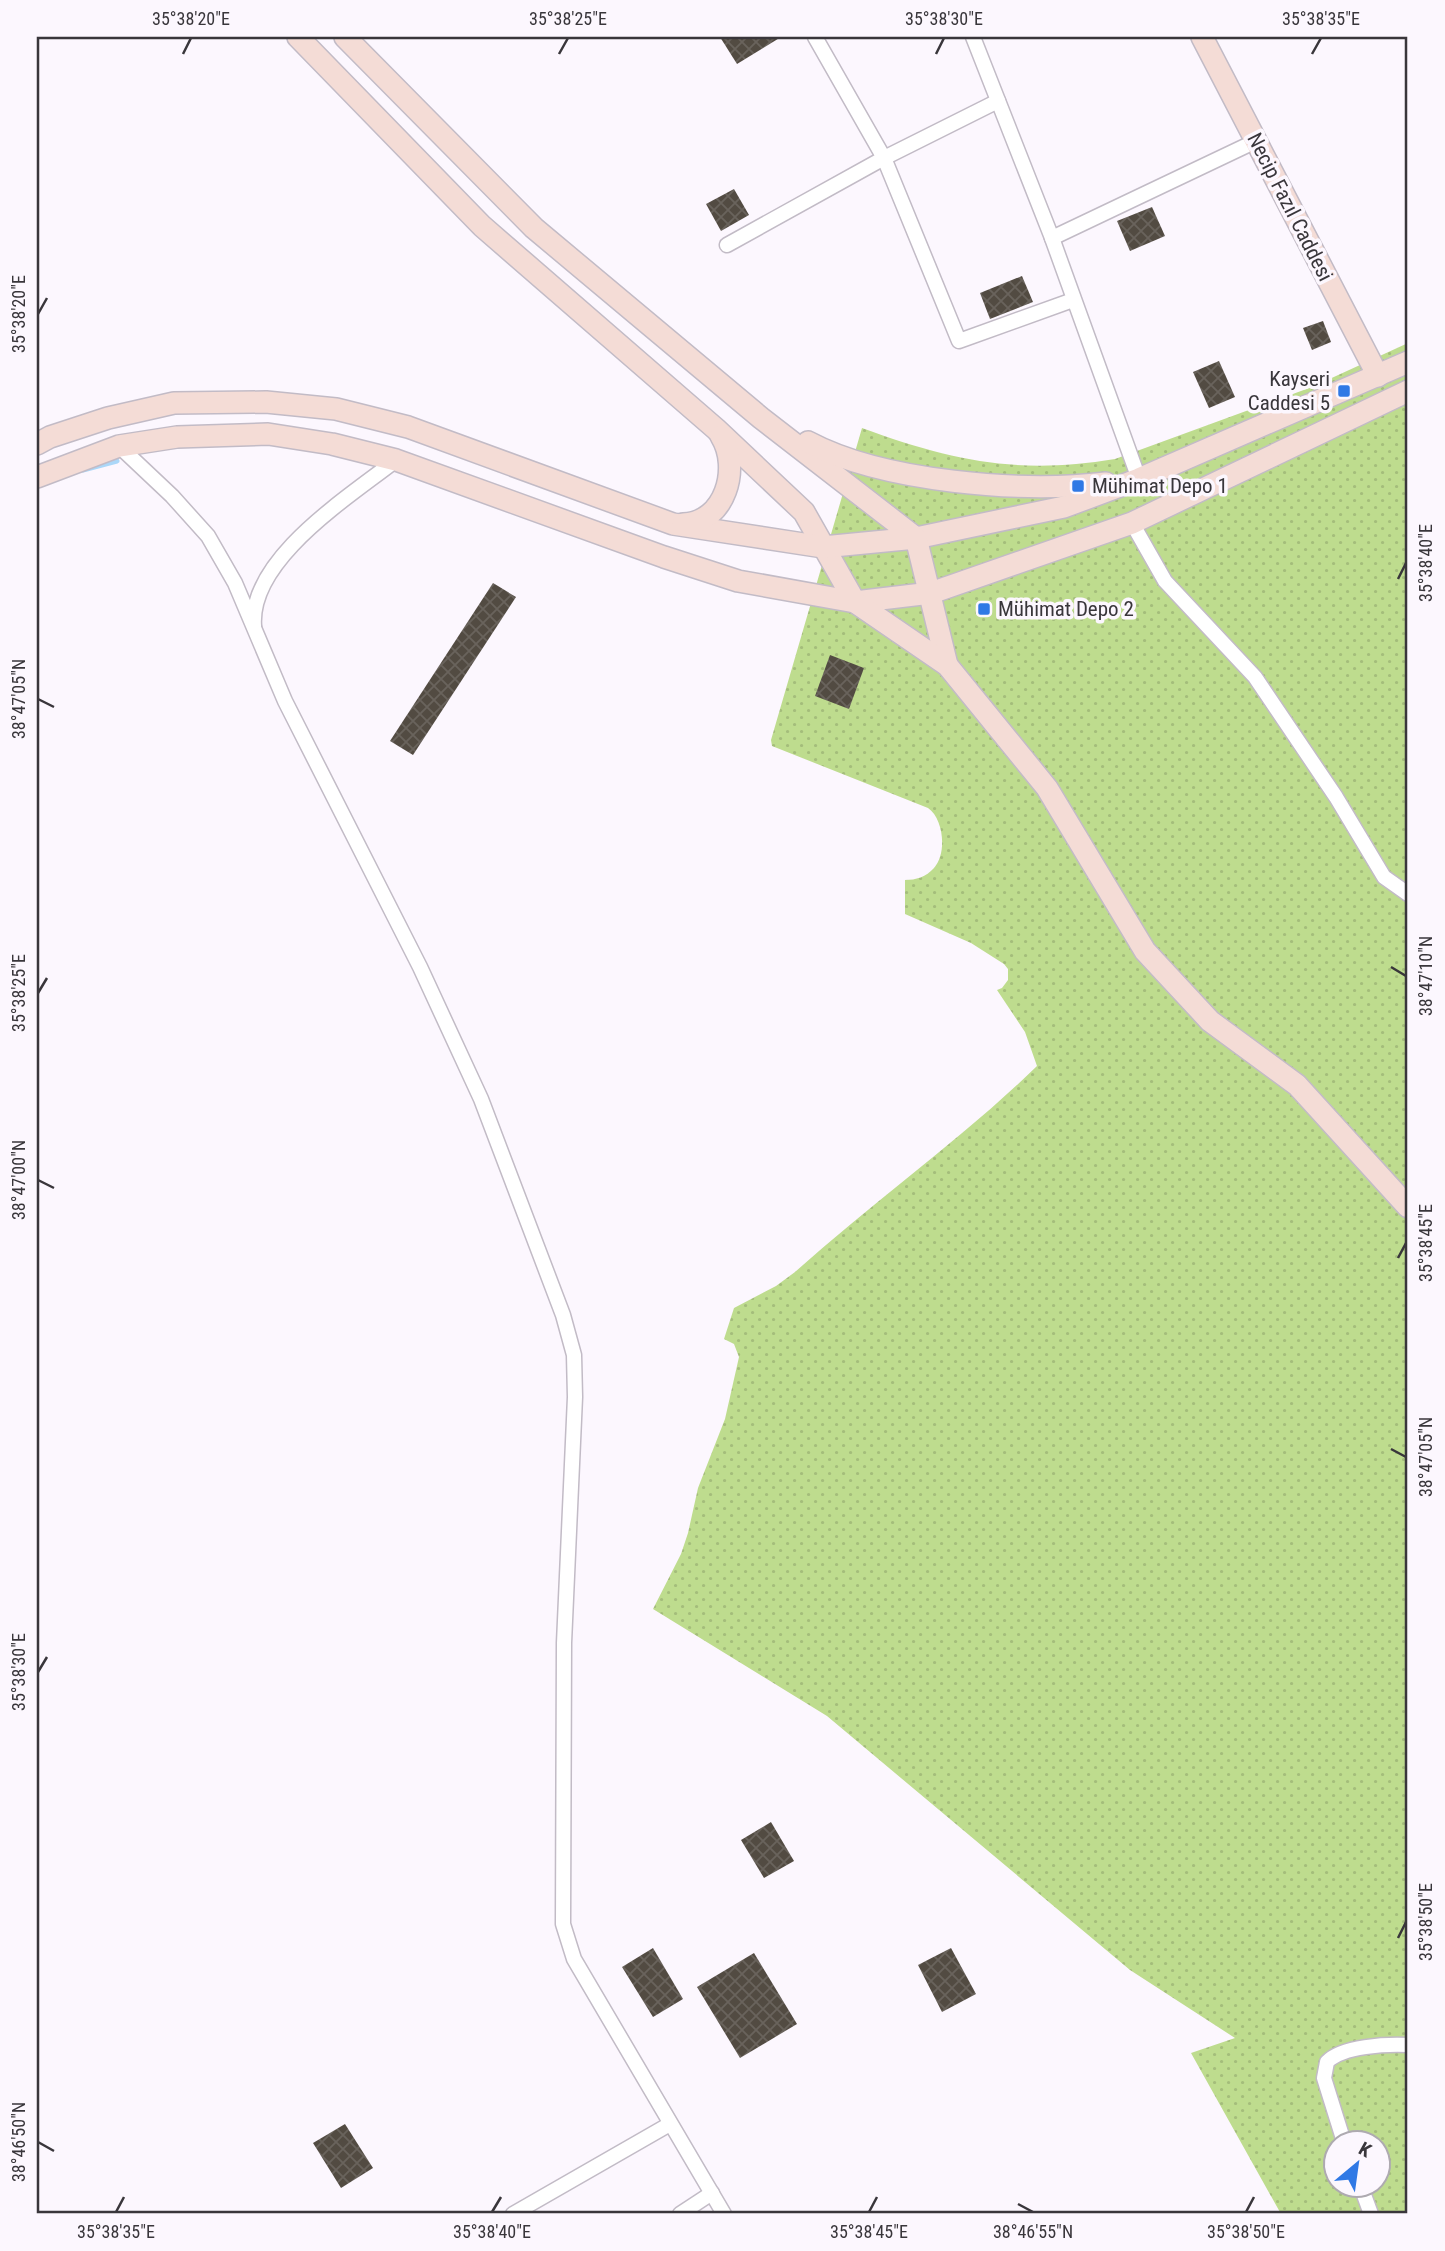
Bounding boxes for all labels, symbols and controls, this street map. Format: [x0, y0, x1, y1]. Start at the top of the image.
text: 35°38'20"E [152, 8, 230, 29]
text: 35°38'25"E [529, 8, 607, 29]
text: 35°38'30"E [905, 8, 983, 29]
text: 35°38'35"E [1282, 8, 1360, 29]
street label: Necip Fazıl Caddesi [1242, 129, 1338, 285]
text: 35°38'20"E [8, 275, 29, 353]
place label: Kayseri Caddesi 5 [1248, 367, 1330, 415]
marker: Kayseri Caddesi 5 [1336, 383, 1352, 399]
place label: Mühimat Depo 1 [1092, 474, 1228, 498]
marker: Mühimat Depo 1 [1070, 478, 1086, 494]
text: 35°38'40"E [1415, 524, 1436, 602]
place label: Mühimat Depo 2 [998, 597, 1134, 621]
marker: Mühimat Depo 2 [976, 601, 992, 617]
text: 38°47'05"N [8, 659, 29, 739]
text: 38°47'10"N [1415, 936, 1436, 1016]
text: 35°38'25"E [8, 954, 29, 1032]
text: 38°47'00"N [8, 1140, 29, 1220]
text: 35°38'45"E [1415, 1204, 1436, 1282]
text: 38°47'05"N [1415, 1417, 1436, 1497]
text: 35°38'30"E [8, 1633, 29, 1711]
text: 35°38'50"E [1415, 1883, 1436, 1961]
text: 38°46'50"N [8, 2102, 29, 2182]
north arrow [1322, 2128, 1392, 2198]
text: K [1355, 2137, 1376, 2162]
text: 35°38'35"E [77, 2221, 155, 2242]
text: 35°38'40"E [453, 2221, 531, 2242]
text: 35°38'45"E [830, 2221, 908, 2242]
text: 38°46'55"N [993, 2221, 1073, 2242]
text: 35°38'50"E [1207, 2221, 1285, 2242]

